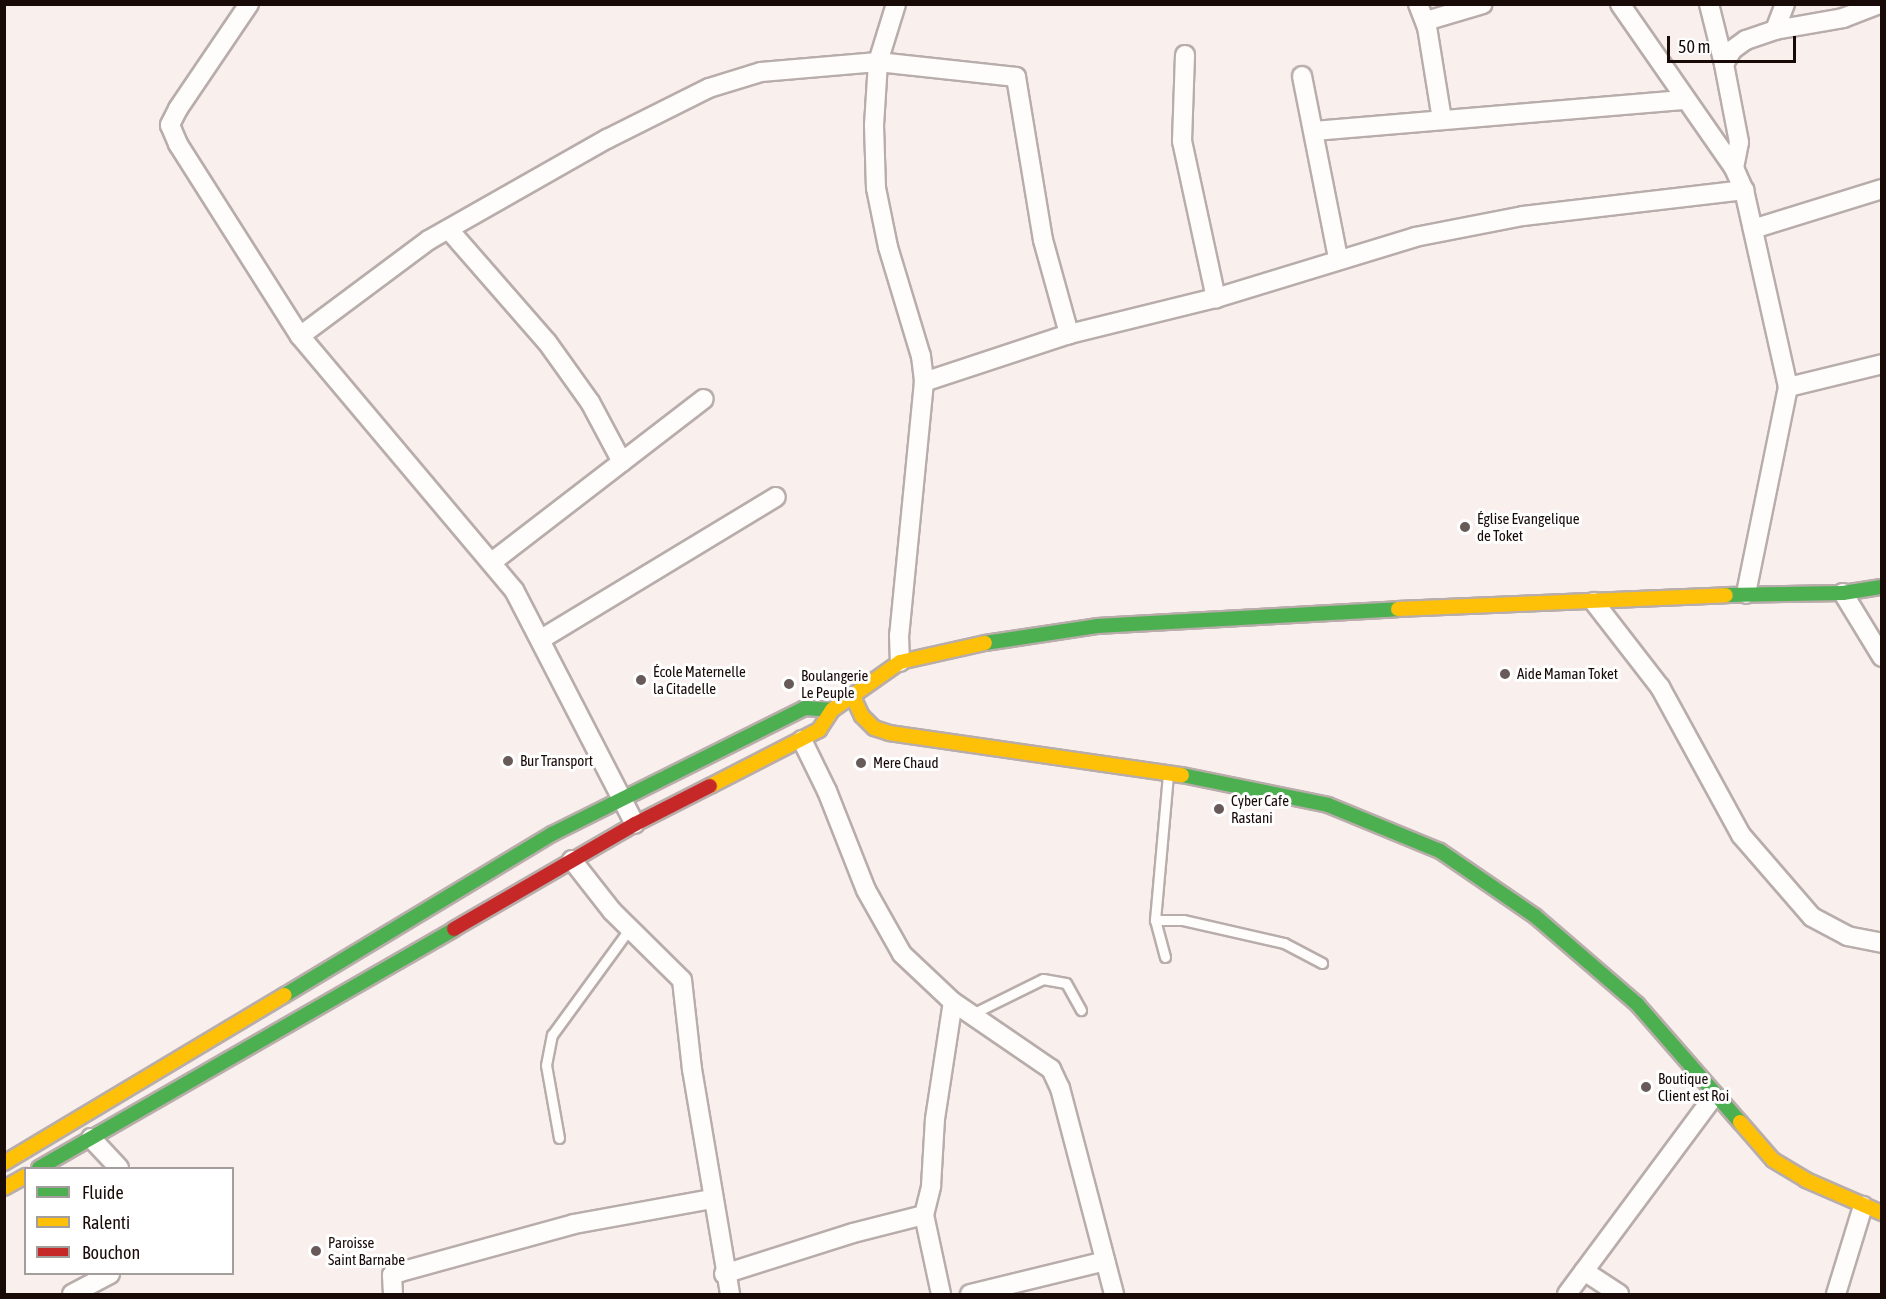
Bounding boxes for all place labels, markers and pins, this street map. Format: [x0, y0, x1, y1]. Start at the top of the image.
place label: Église Evangelique de Toket [1477, 509, 1580, 544]
marker: Église Evangelique de Toket [1458, 520, 1472, 534]
place label: École Maternelle la Citadelle [653, 662, 746, 697]
place label: Aide Maman Toket [1517, 665, 1618, 683]
place label: Boulangerie Le Peuple [801, 666, 868, 701]
marker: Aide Maman Toket [1498, 667, 1512, 681]
marker: École Maternelle la Citadelle [634, 673, 648, 687]
marker: Boulangerie Le Peuple [782, 677, 796, 691]
place label: Bur Transport [520, 752, 593, 770]
marker: Bur Transport [501, 754, 515, 768]
place label: Mere Chaud [873, 754, 939, 772]
marker: Mere Chaud [854, 756, 868, 770]
place label: Cyber Cafe Rastani [1231, 791, 1289, 826]
marker: Cyber Cafe Rastani [1212, 802, 1226, 816]
place label: Boutique Client est Roi [1658, 1069, 1729, 1104]
marker: Boutique Client est Roi [1639, 1080, 1653, 1094]
place label: Paroisse Saint Barnabe [328, 1233, 405, 1268]
marker: Paroisse Saint Barnabe [309, 1244, 323, 1258]

